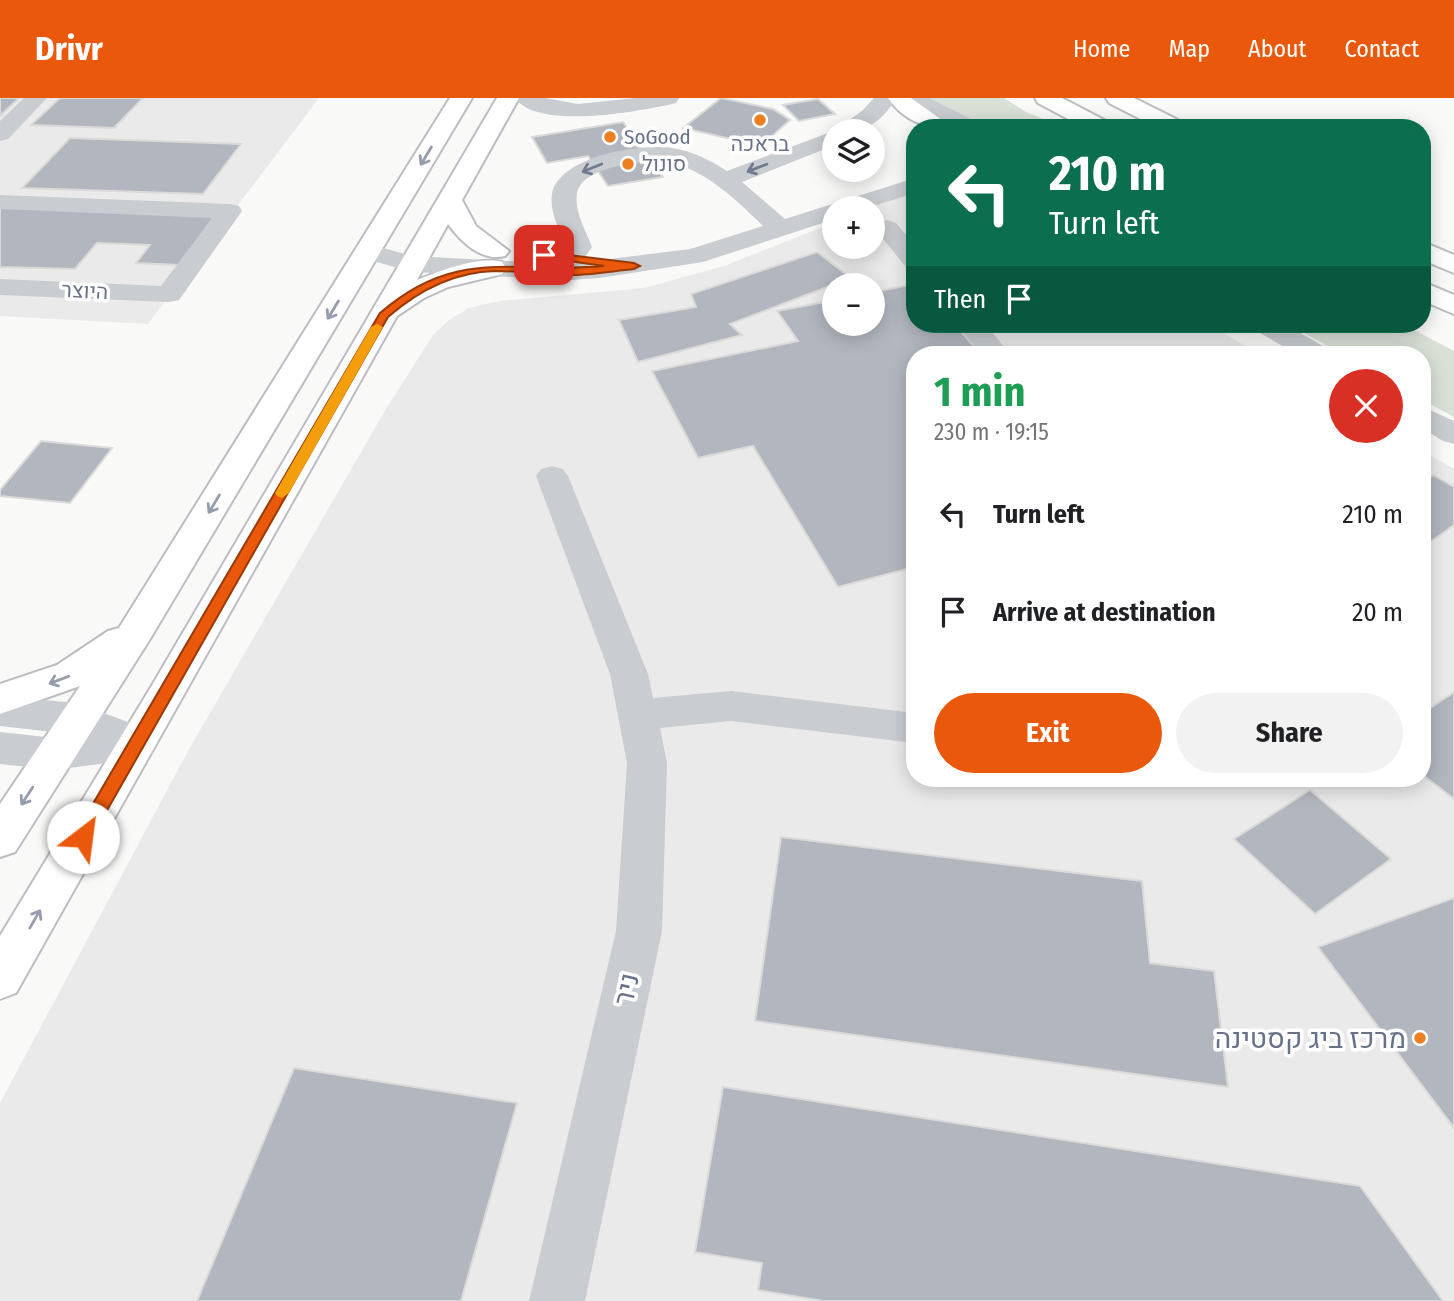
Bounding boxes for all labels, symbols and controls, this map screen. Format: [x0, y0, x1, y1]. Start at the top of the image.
text: Drivr [35, 29, 103, 69]
text: Home [1073, 35, 1130, 63]
text: Map [1168, 35, 1210, 63]
text: About [1248, 35, 1306, 63]
text: Contact [1344, 35, 1419, 63]
marker: בראכה [752, 112, 768, 128]
map controls [822, 119, 885, 336]
button: layers [822, 119, 885, 182]
place label: SoGood [624, 124, 691, 150]
marker: SoGood [602, 129, 618, 145]
place label: בראכה [731, 131, 789, 157]
text: 210 m [1049, 144, 1166, 203]
one-way arrow [419, 146, 433, 166]
icon: left [934, 147, 1025, 238]
place label: סונול [642, 151, 686, 177]
marker: סונול [620, 156, 636, 172]
one-way arrow [581, 162, 603, 175]
one-way arrow [747, 162, 769, 175]
button: + [822, 196, 885, 259]
text: Turn left [1049, 204, 1159, 242]
pin [514, 225, 574, 285]
icon: arrive [525, 236, 563, 274]
button: − [822, 273, 885, 336]
street label: היוצר [61, 277, 109, 305]
icon: arrive [1000, 280, 1038, 318]
text: Then [934, 284, 986, 315]
one-way arrow [325, 299, 339, 319]
text: 1 min [934, 367, 1025, 417]
button: close [1329, 369, 1403, 443]
text: 230 m · 19:15 [934, 418, 1049, 446]
one-way arrow [207, 494, 221, 514]
icon: left [934, 495, 972, 533]
text: Turn left [993, 499, 1085, 530]
text: 210 m [1342, 499, 1403, 530]
icon: arrive [934, 593, 972, 631]
text: Arrive at destination [993, 597, 1216, 628]
text: 20 m [1352, 597, 1403, 628]
one-way arrow [48, 674, 70, 687]
button: Exit [934, 693, 1162, 773]
button: Share [1176, 693, 1403, 773]
one-way arrow [20, 786, 34, 806]
position arrow [46, 800, 120, 874]
one-way arrow [28, 910, 42, 930]
street label: ניר [607, 970, 646, 1009]
place label: מרכז ביג קסטינה [1215, 1022, 1406, 1055]
marker: מרכז ביג קסטינה [1412, 1030, 1428, 1046]

